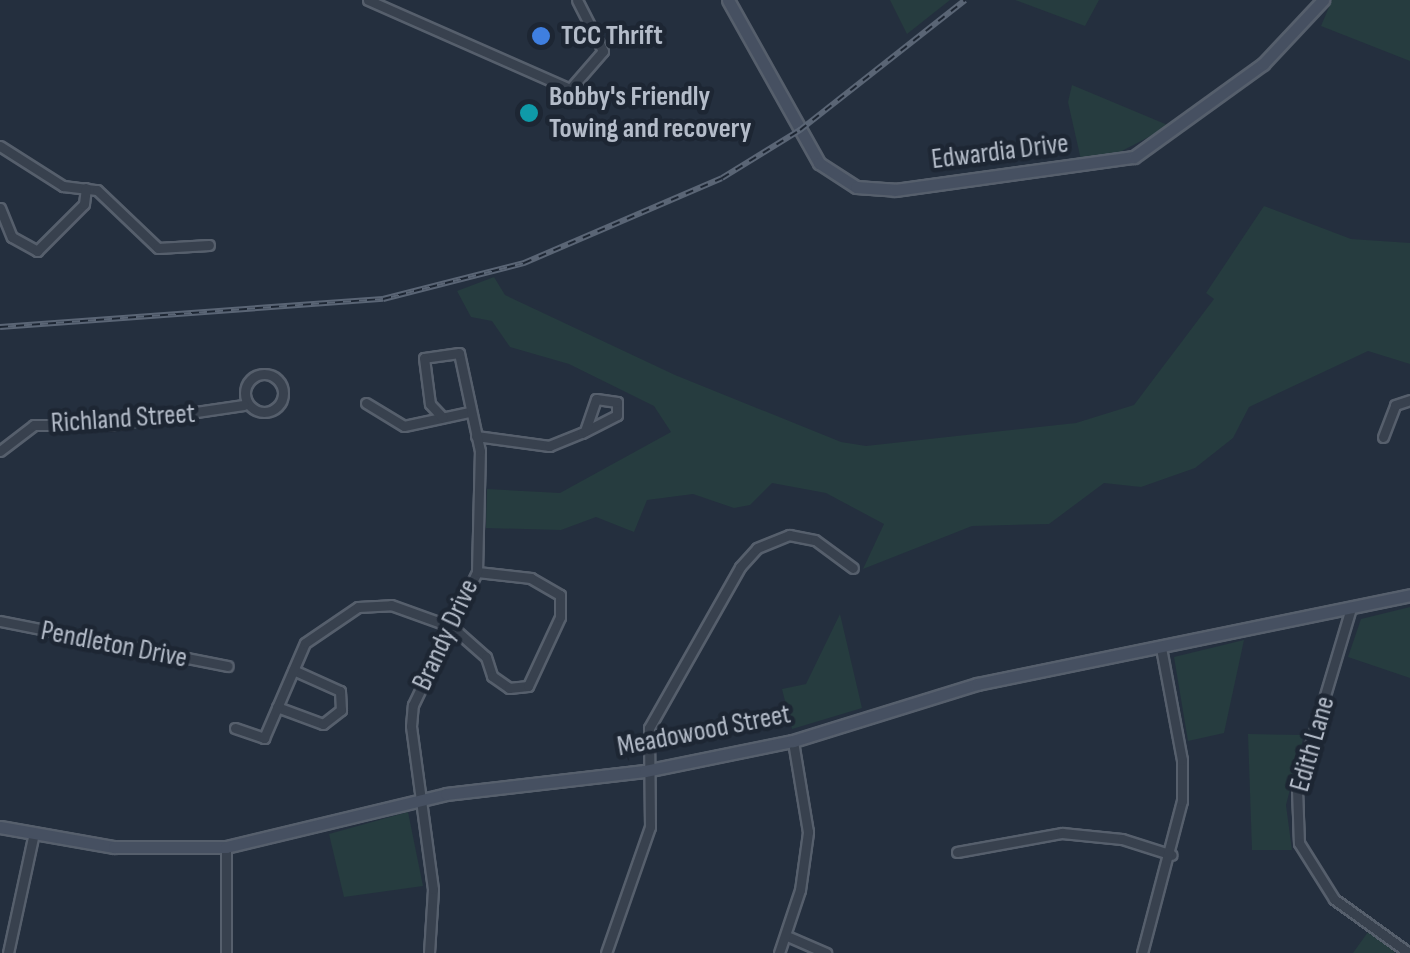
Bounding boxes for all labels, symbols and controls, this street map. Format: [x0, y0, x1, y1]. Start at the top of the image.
place label: TCC Thrift [561, 19, 663, 53]
marker: TCC Thrift [530, 25, 552, 47]
place label: Bobby's Friendly Towing and recovery [549, 80, 751, 146]
marker: Bobby's Friendly Towing and recovery [518, 102, 540, 124]
street label: Edwardia Drive [930, 127, 1070, 177]
street label: Richland Street [50, 397, 196, 441]
street label: Brandy Drive [406, 574, 486, 696]
street label: Pendleton Drive [38, 614, 190, 676]
street label: Edith Lane [1283, 692, 1343, 796]
street label: Meadowood Street [614, 698, 794, 764]

